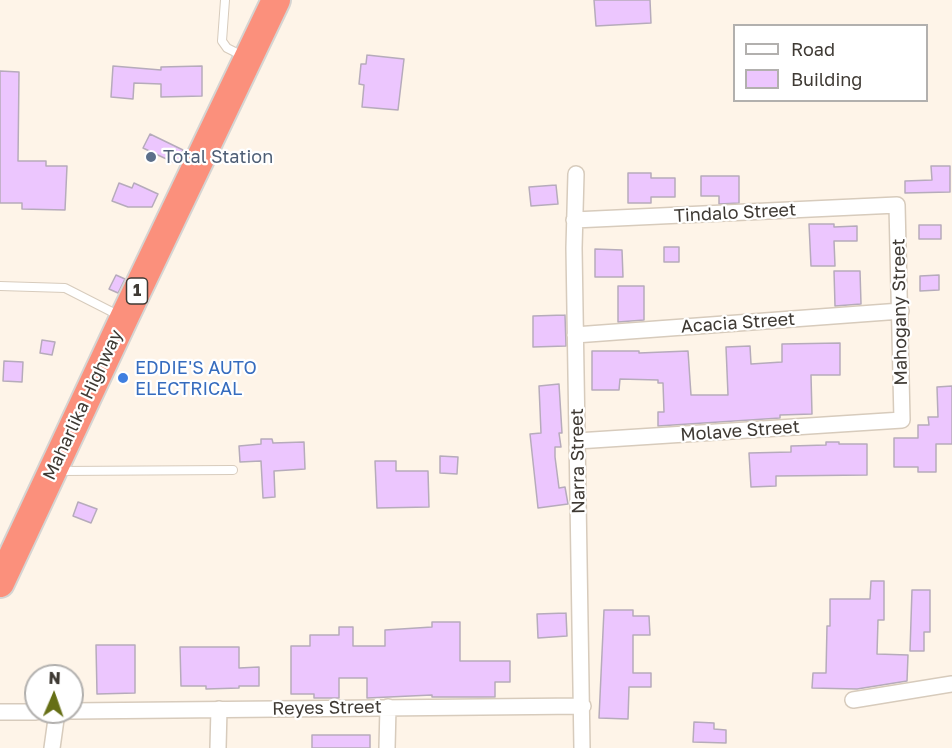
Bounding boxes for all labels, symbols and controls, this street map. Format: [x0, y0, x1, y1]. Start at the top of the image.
legend [733, 24, 928, 102]
text: Road [791, 38, 835, 60]
text: Building [791, 68, 862, 90]
place label: Total Station [163, 146, 273, 168]
marker: Total Station [144, 150, 158, 164]
street label: Tindalo Street [673, 199, 797, 227]
street label: Mahogany Street [888, 238, 912, 386]
road number: 1 [126, 278, 148, 304]
street label: Acacia Street [680, 308, 796, 338]
street label: Maharlika Highway [39, 326, 127, 484]
place label: EDDIE'S AUTO ELECTRICAL [135, 357, 257, 400]
marker: EDDIE'S AUTO ELECTRICAL [116, 371, 130, 385]
street label: Narra Street [566, 408, 590, 514]
street label: Molave Street [679, 416, 801, 446]
north arrow [24, 664, 84, 724]
text: N [48, 668, 61, 688]
street label: Reyes Street [272, 696, 382, 720]

